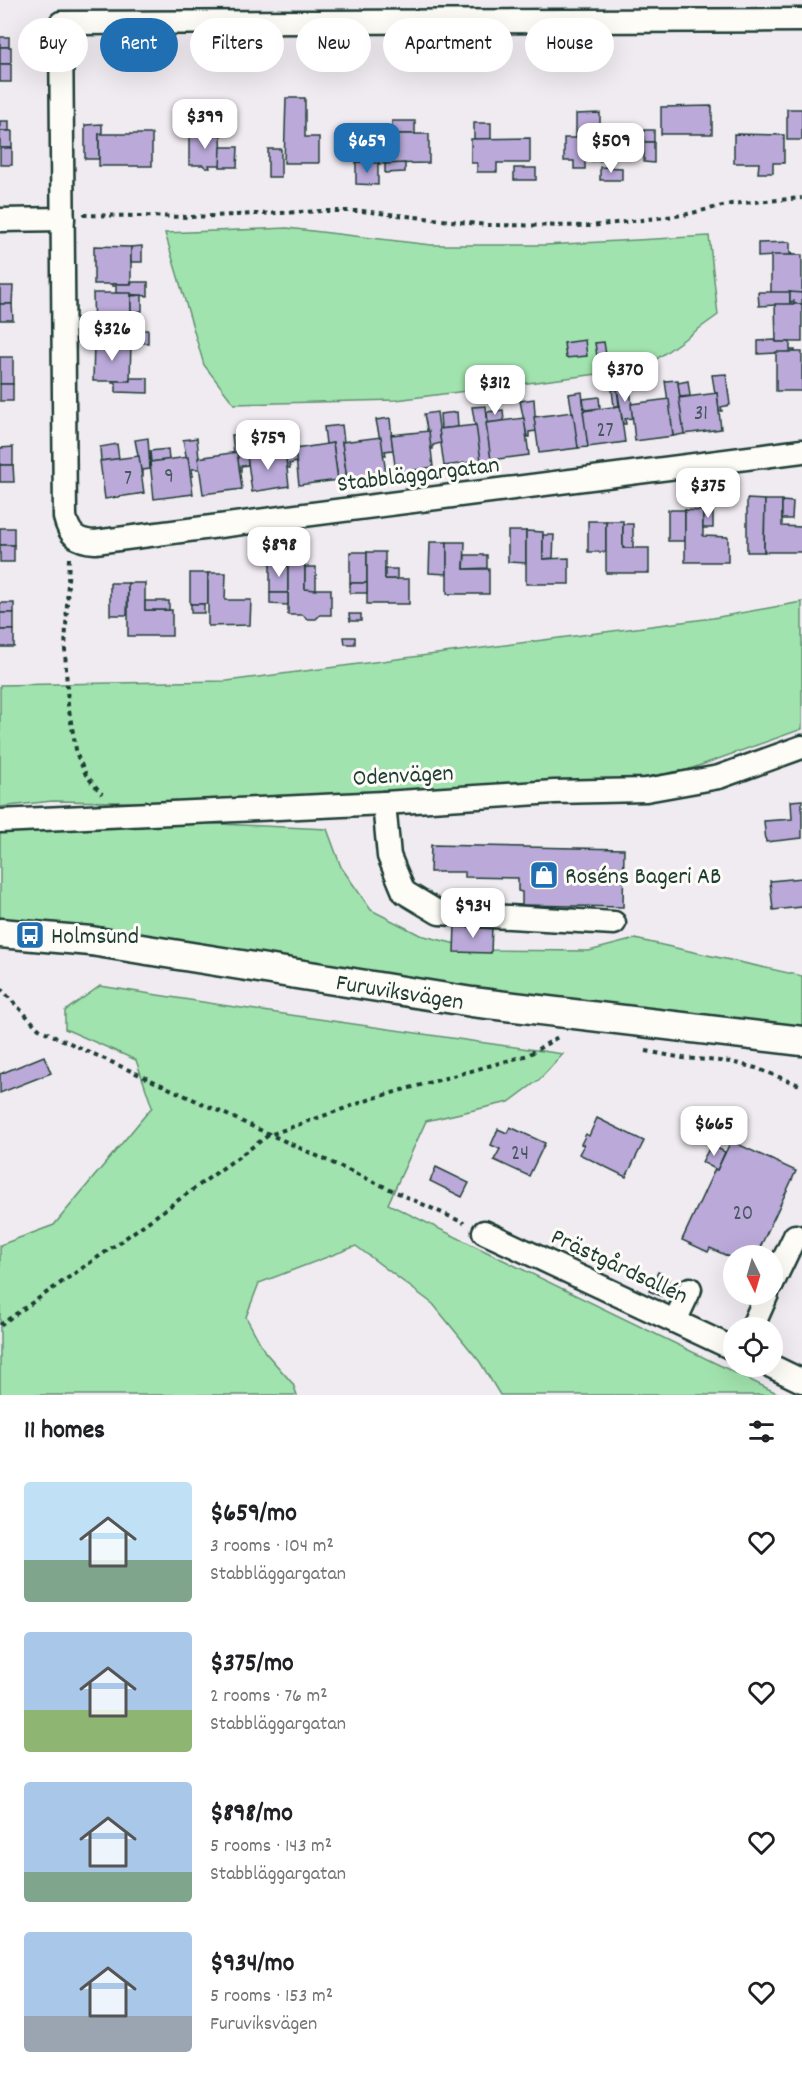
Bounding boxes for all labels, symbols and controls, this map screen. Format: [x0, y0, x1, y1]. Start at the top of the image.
chip: Buy [18, 18, 88, 72]
chip: Rent [100, 18, 178, 72]
chip: Filters [190, 18, 284, 72]
chip: New [296, 18, 371, 72]
chip: Apartment [383, 18, 513, 72]
chip: House [525, 18, 614, 72]
pin: $399 [169, 99, 241, 150]
text: $399 [186, 104, 224, 132]
pin: $659 [331, 123, 403, 174]
pin: $509 [575, 123, 647, 174]
text: $659 [348, 128, 386, 156]
text: $509 [591, 128, 631, 156]
pin: $326 [76, 311, 148, 362]
text: $326 [93, 316, 131, 344]
pin: $370 [589, 352, 661, 403]
text: $370 [606, 357, 644, 385]
pin: $312 [459, 365, 531, 416]
text: $312 [479, 370, 511, 398]
house number: 31 [694, 400, 708, 430]
house number: 27 [596, 417, 614, 447]
pin: $759 [232, 420, 304, 471]
text: $759 [250, 425, 286, 453]
street label: Stabbläggargatan [335, 449, 501, 503]
house number: 9 [164, 463, 174, 493]
house number: 7 [124, 465, 132, 495]
pin: $375 [672, 468, 744, 519]
text: $375 [690, 473, 726, 501]
pin: $898 [243, 527, 315, 578]
text: $898 [261, 532, 297, 560]
street label: Odenvägen [352, 757, 454, 797]
shop icon: Roséns Bageri AB [528, 859, 560, 891]
place label: Roséns Bageri AB [565, 861, 721, 895]
pin: $934 [437, 888, 509, 939]
text: $934 [455, 893, 491, 921]
bus stop icon: Holmsund [14, 919, 46, 951]
place label: Holmsund [51, 921, 139, 955]
street label: Furuviksvägen [333, 967, 466, 1021]
pin: $665 [678, 1106, 750, 1157]
text: $665 [695, 1111, 734, 1139]
house number: 24 [511, 1140, 529, 1170]
house number: 20 [733, 1200, 753, 1230]
street label: Prästgårdsallén [545, 1221, 693, 1314]
north arrow [723, 1245, 783, 1305]
map controls [723, 1245, 783, 1377]
button: locate [723, 1317, 783, 1377]
text: 11 homes [24, 1413, 105, 1450]
icon: filters [745, 1415, 778, 1448]
text: $659/mo [210, 1496, 297, 1533]
icon: home [72, 1506, 144, 1578]
icon: heart [745, 1526, 778, 1559]
text: 3 rooms · 104 m² [210, 1533, 334, 1561]
text: Stabbläggargatan [210, 1561, 346, 1589]
text: $375/mo [210, 1646, 294, 1683]
icon: home [72, 1656, 144, 1728]
icon: heart [745, 1676, 778, 1709]
text: 2 rooms · 76 m² [210, 1683, 328, 1711]
text: Stabbläggargatan [210, 1711, 346, 1739]
text: $898/mo [210, 1796, 293, 1833]
icon: home [72, 1806, 144, 1878]
icon: heart [745, 1826, 778, 1859]
text: 5 rooms · 143 m² [210, 1833, 332, 1861]
text: Stabbläggargatan [210, 1861, 346, 1889]
text: $934/mo [210, 1946, 294, 1983]
icon: home [72, 1956, 144, 2028]
icon: heart [745, 1976, 778, 2009]
text: 5 rooms · 153 m² [210, 1983, 333, 2011]
text: Furuviksvägen [210, 2011, 317, 2039]

